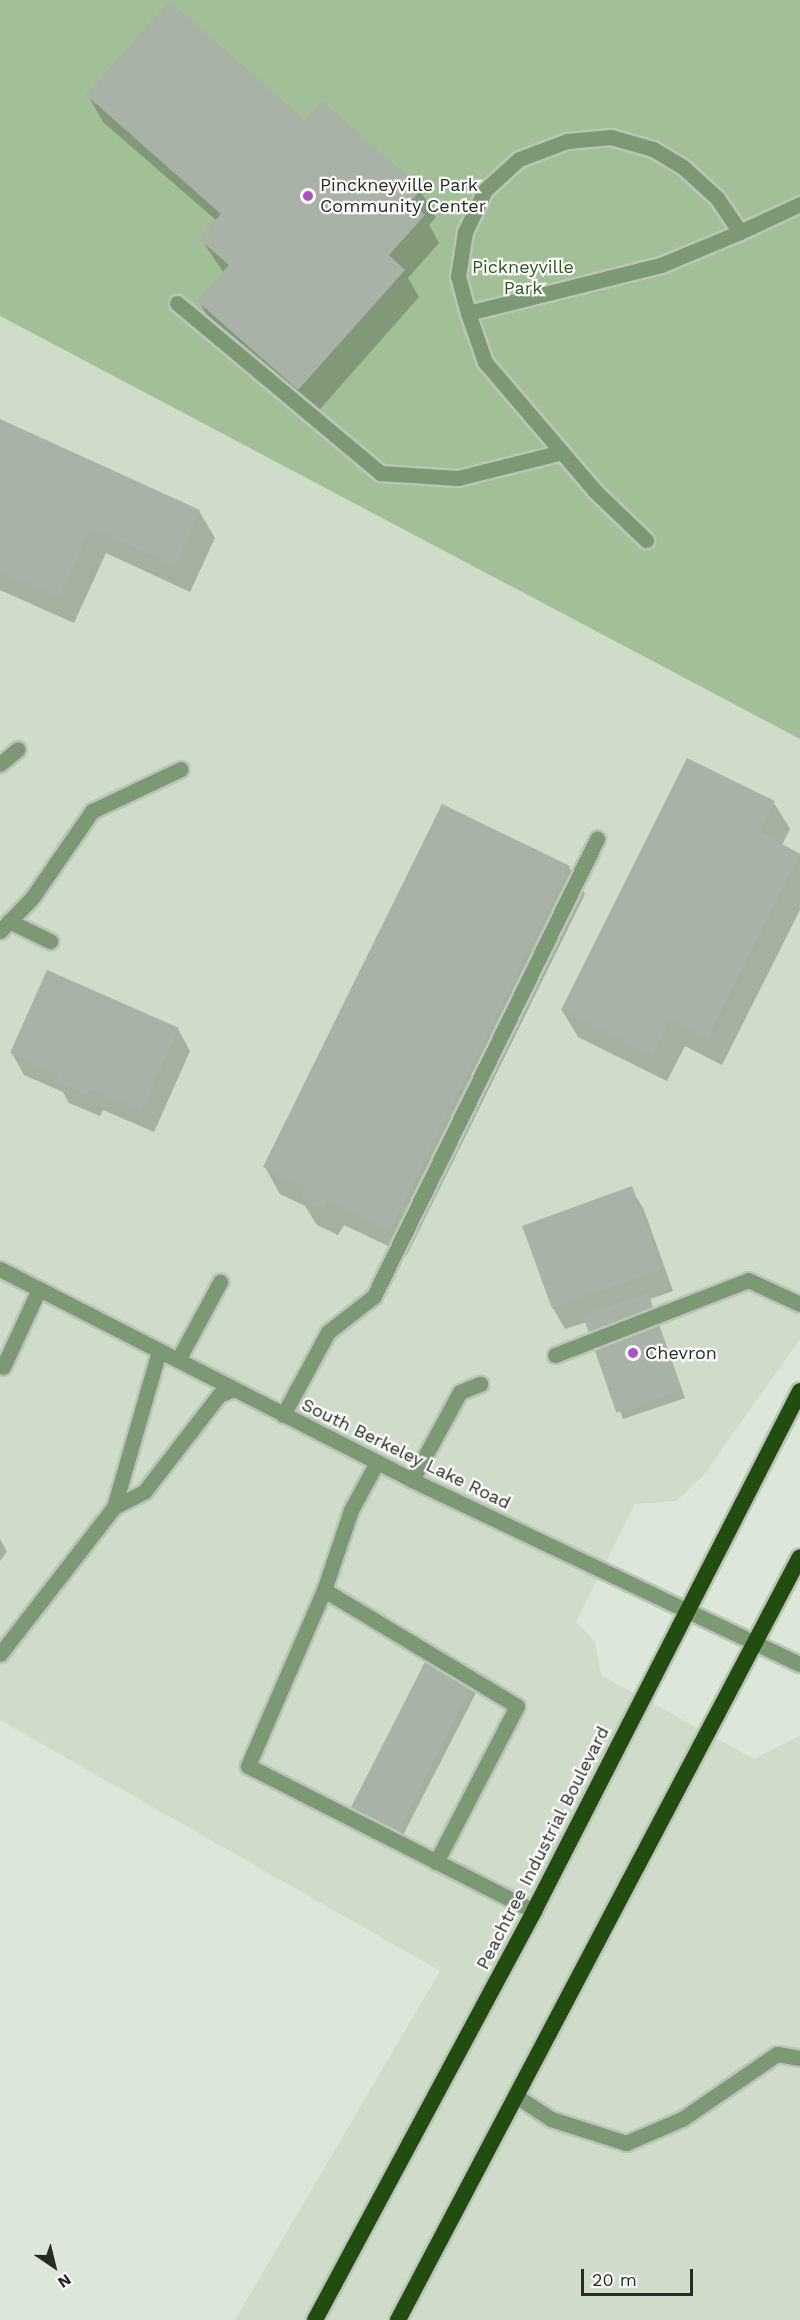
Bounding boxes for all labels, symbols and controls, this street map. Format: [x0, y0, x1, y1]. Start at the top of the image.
place label: Pinckneyville Park Community Center [320, 175, 486, 218]
marker: Pinckneyville Park Community Center [301, 189, 315, 203]
park label: Pickneyville Park [472, 257, 574, 300]
place label: Chevron [645, 1342, 717, 1364]
marker: Chevron [626, 1346, 640, 1360]
street label: South Berkeley Lake Road [298, 1394, 514, 1514]
street label: Peachtree Industrial Boulevard [472, 1722, 614, 1974]
north arrow [24, 2236, 84, 2296]
scale bar [584, 2257, 696, 2295]
text: 20 m [592, 2269, 637, 2290]
text: N [54, 2270, 75, 2292]

